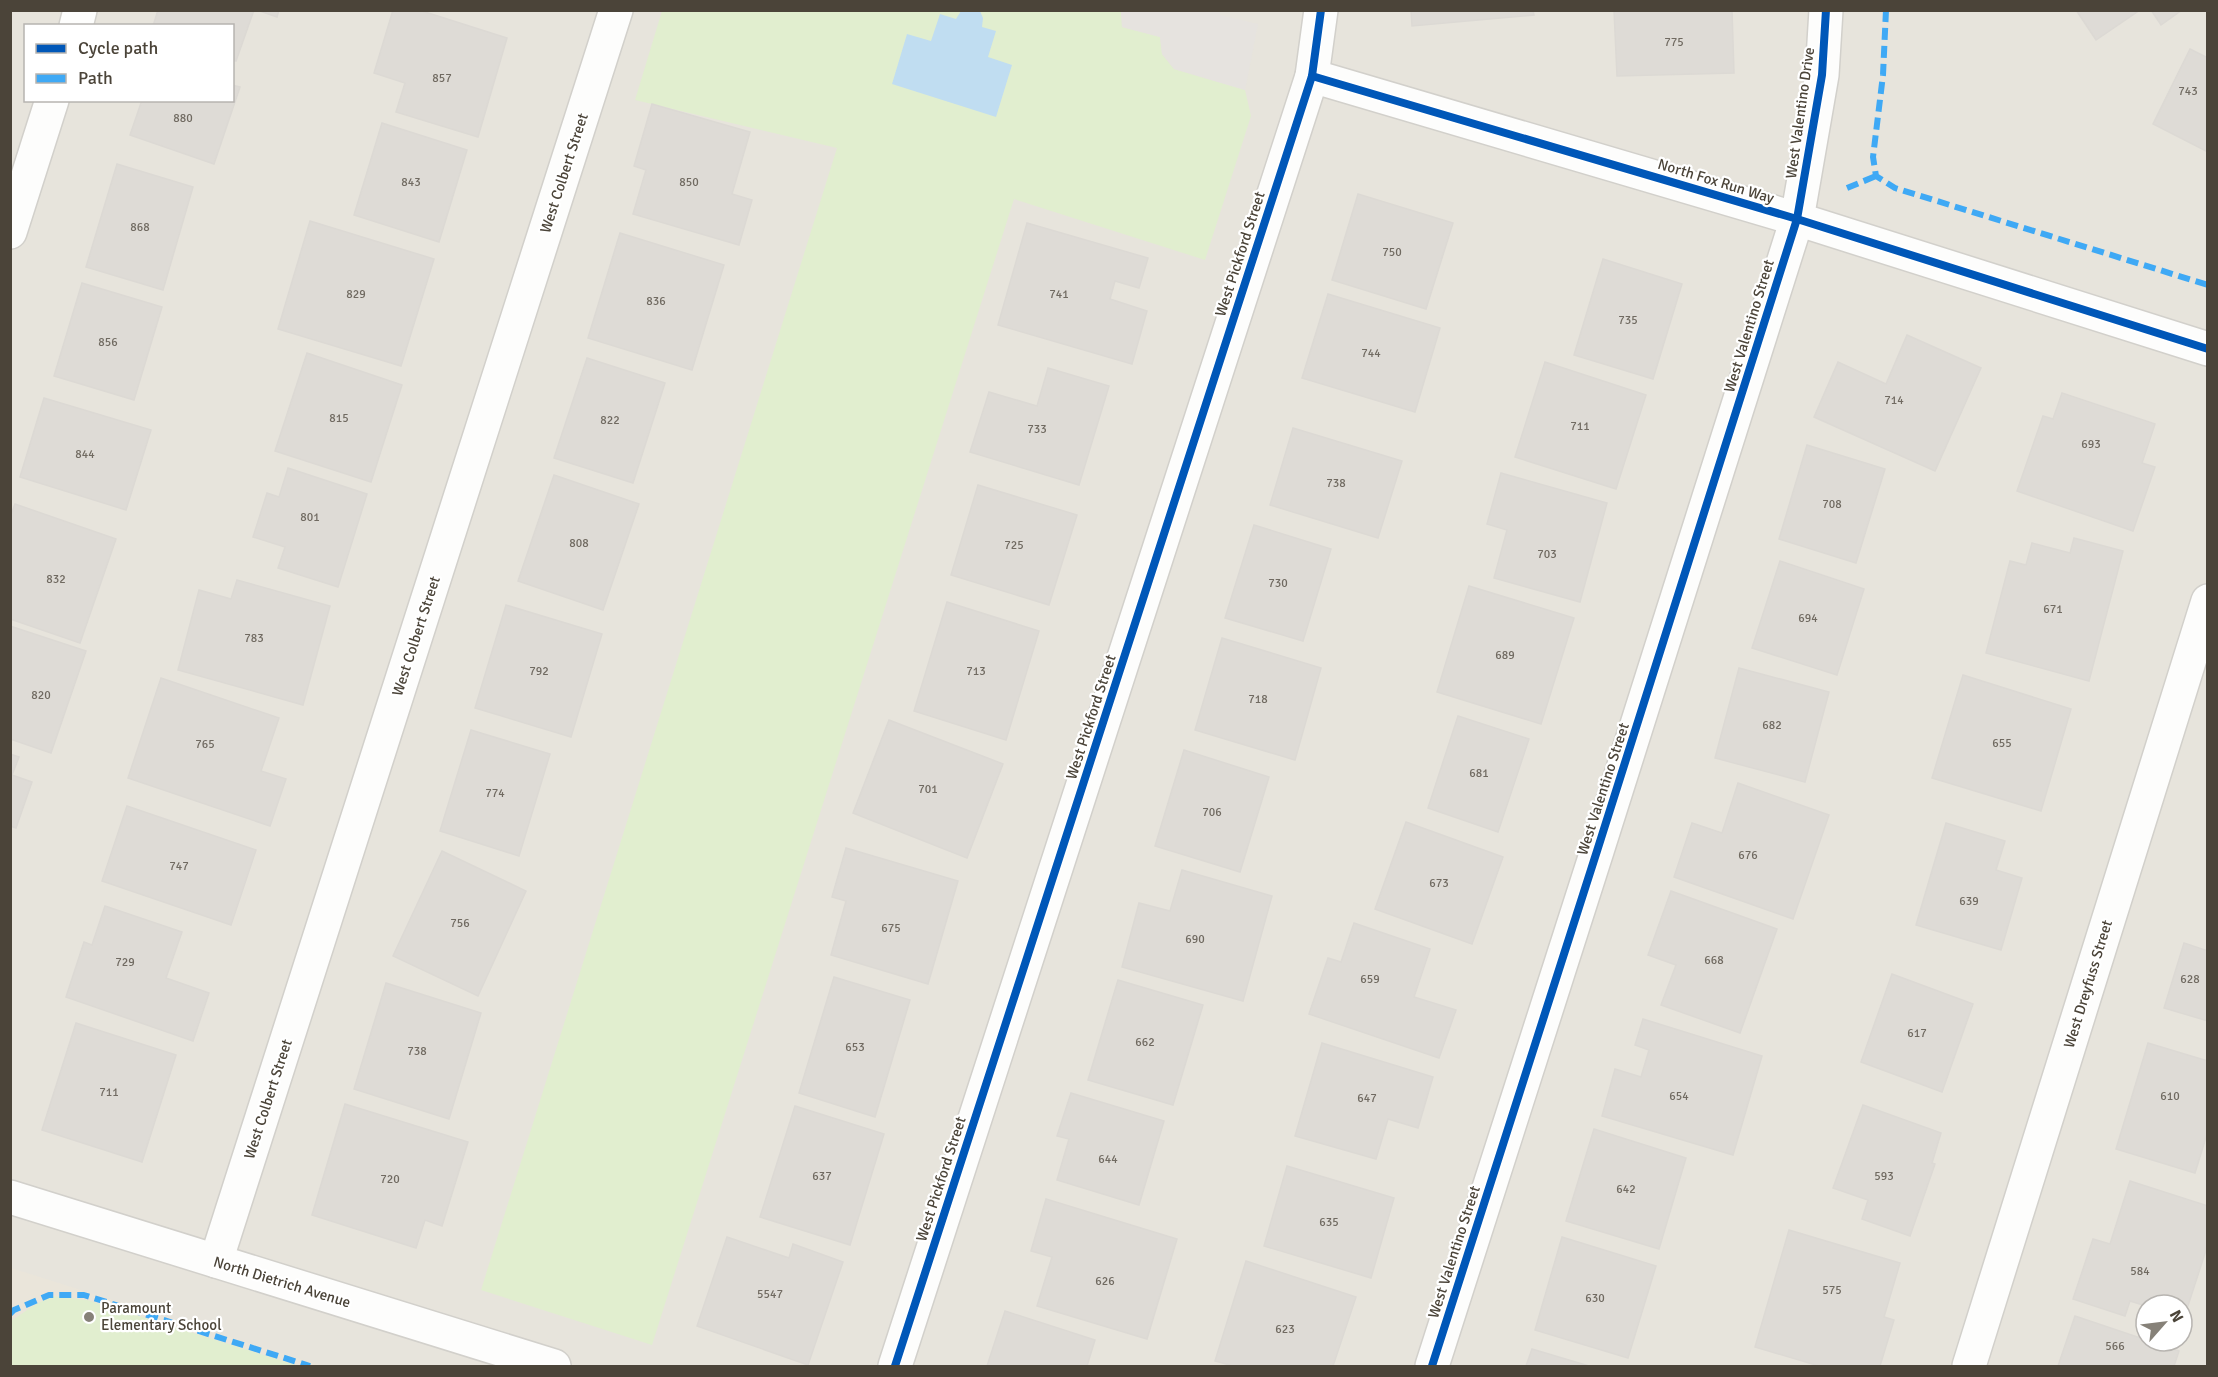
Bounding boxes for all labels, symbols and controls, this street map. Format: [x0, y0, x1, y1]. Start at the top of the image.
legend [24, 24, 234, 102]
house number: 775 [1664, 35, 1684, 50]
text: Cycle path [78, 37, 158, 59]
street label: West Valentino Drive [1782, 46, 1818, 180]
text: Path [78, 67, 113, 89]
house number: 857 [432, 71, 452, 86]
house number: 743 [2178, 84, 2198, 99]
house number: 880 [173, 111, 193, 126]
street label: West Colbert Street [536, 111, 592, 235]
street label: North Fox Run Way [1656, 155, 1776, 207]
house number: 843 [401, 175, 421, 190]
house number: 850 [679, 175, 699, 190]
street label: West Pickford Street [1211, 189, 1269, 319]
house number: 868 [130, 220, 150, 235]
house number: 750 [1382, 245, 1402, 260]
street label: West Valentino Street [1720, 257, 1778, 395]
house number: 829 [346, 287, 366, 302]
house number: 741 [1049, 287, 1069, 302]
house number: 836 [646, 294, 666, 309]
house number: 735 [1618, 313, 1638, 328]
house number: 856 [98, 335, 118, 350]
house number: 744 [1361, 346, 1381, 361]
house number: 714 [1884, 393, 1904, 408]
house number: 815 [329, 411, 349, 426]
house number: 822 [600, 413, 620, 428]
house number: 711 [1570, 419, 1590, 434]
house number: 733 [1027, 422, 1047, 437]
house number: 693 [2081, 437, 2101, 452]
house number: 844 [75, 447, 95, 462]
house number: 738 [1326, 476, 1346, 491]
house number: 708 [1822, 497, 1842, 512]
house number: 801 [300, 510, 320, 525]
house number: 808 [569, 536, 589, 551]
house number: 725 [1004, 538, 1024, 553]
house number: 703 [1537, 547, 1557, 562]
house number: 832 [46, 572, 66, 587]
street label: West Colbert Street [388, 574, 444, 698]
house number: 730 [1268, 576, 1288, 591]
house number: 671 [2043, 602, 2063, 617]
house number: 694 [1798, 611, 1818, 626]
house number: 783 [244, 631, 264, 646]
house number: 689 [1495, 648, 1515, 663]
street label: West Pickford Street [1062, 652, 1120, 782]
house number: 792 [529, 664, 549, 679]
house number: 713 [966, 664, 986, 679]
house number: 820 [31, 688, 51, 703]
house number: 718 [1248, 692, 1268, 707]
house number: 682 [1762, 718, 1782, 733]
street label: West Valentino Street [1573, 721, 1633, 857]
house number: 655 [1992, 736, 2012, 751]
house number: 765 [195, 737, 215, 752]
house number: 681 [1469, 766, 1489, 781]
house number: 701 [918, 782, 938, 797]
house number: 774 [485, 786, 505, 801]
house number: 706 [1202, 805, 1222, 820]
house number: 676 [1738, 848, 1758, 863]
house number: 747 [169, 859, 189, 874]
house number: 673 [1429, 876, 1449, 891]
house number: 639 [1959, 894, 1979, 909]
house number: 756 [450, 916, 470, 931]
street label: West Dreyfuss Street [2060, 918, 2116, 1050]
house number: 675 [881, 921, 901, 936]
house number: 690 [1185, 932, 1205, 947]
house number: 668 [1704, 953, 1724, 968]
house number: 729 [115, 955, 135, 970]
house number: 659 [1360, 972, 1380, 987]
house number: 628 [2180, 972, 2200, 987]
house number: 617 [1907, 1026, 1927, 1041]
house number: 662 [1135, 1035, 1155, 1050]
street label: West Colbert Street [240, 1037, 296, 1161]
house number: 653 [845, 1040, 865, 1055]
house number: 738 [407, 1044, 427, 1059]
house number: 711 [99, 1085, 119, 1100]
house number: 654 [1669, 1089, 1689, 1104]
house number: 610 [2160, 1089, 2180, 1104]
house number: 647 [1357, 1091, 1377, 1106]
street label: West Pickford Street [912, 1114, 970, 1244]
house number: 644 [1098, 1152, 1118, 1167]
house number: 637 [812, 1169, 832, 1184]
house number: 593 [1874, 1169, 1894, 1184]
house number: 720 [380, 1172, 400, 1187]
house number: 642 [1616, 1182, 1636, 1197]
street label: West Valentino Street [1424, 1184, 1484, 1320]
house number: 635 [1319, 1215, 1339, 1230]
street label: North Dietrich Avenue [211, 1253, 353, 1311]
house number: 584 [2130, 1264, 2150, 1279]
house number: 626 [1095, 1274, 1115, 1289]
house number: 575 [1822, 1283, 1842, 1298]
house number: 5547 [757, 1287, 783, 1302]
house number: 630 [1585, 1291, 1605, 1306]
north arrow [2134, 1293, 2194, 1353]
place label: Paramount Elementary School [101, 1299, 222, 1334]
text: N [2165, 1307, 2188, 1326]
marker: Paramount Elementary School [82, 1310, 96, 1324]
house number: 623 [1275, 1322, 1295, 1337]
house number: 566 [2105, 1339, 2125, 1354]

